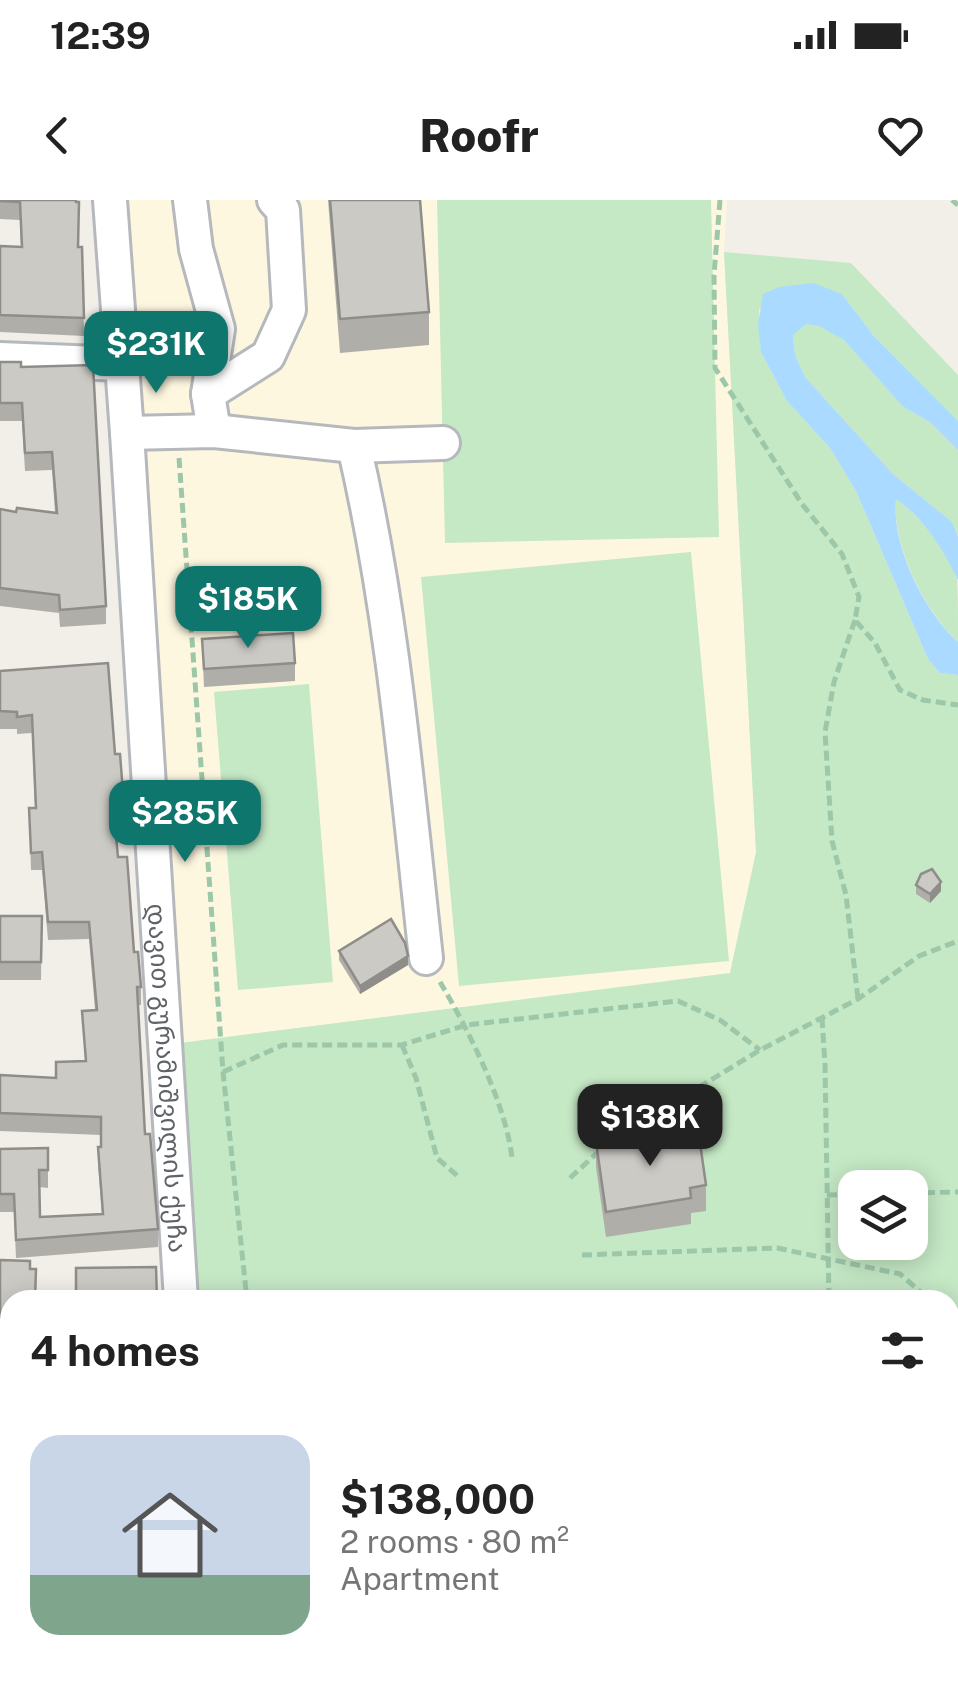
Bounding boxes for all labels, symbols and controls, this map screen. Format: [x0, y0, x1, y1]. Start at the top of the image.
text: 12:39 [50, 13, 151, 58]
icon: back [30, 108, 85, 163]
icon: heart [873, 108, 928, 163]
text: Roofr [419, 109, 539, 162]
pin: $231K [86, 311, 226, 396]
text: $231K [106, 325, 206, 362]
pin: $185K [178, 566, 318, 651]
text: $185K [197, 580, 299, 617]
pin: $285K [115, 780, 255, 865]
text: $285K [131, 794, 239, 831]
street label: დავით გურამიშვილის ქუჩა [140, 903, 193, 1254]
pin: $138K [580, 1084, 720, 1169]
text: $138K [599, 1098, 701, 1135]
map controls [838, 1170, 928, 1260]
button: layers [838, 1170, 928, 1260]
icon: filters [875, 1323, 930, 1378]
text: 4 homes [30, 1326, 200, 1375]
text: $138,000 [340, 1474, 535, 1523]
icon: home [110, 1475, 230, 1595]
text: 2 rooms · 80 m² [340, 1523, 569, 1560]
text: Apartment [340, 1560, 500, 1597]

